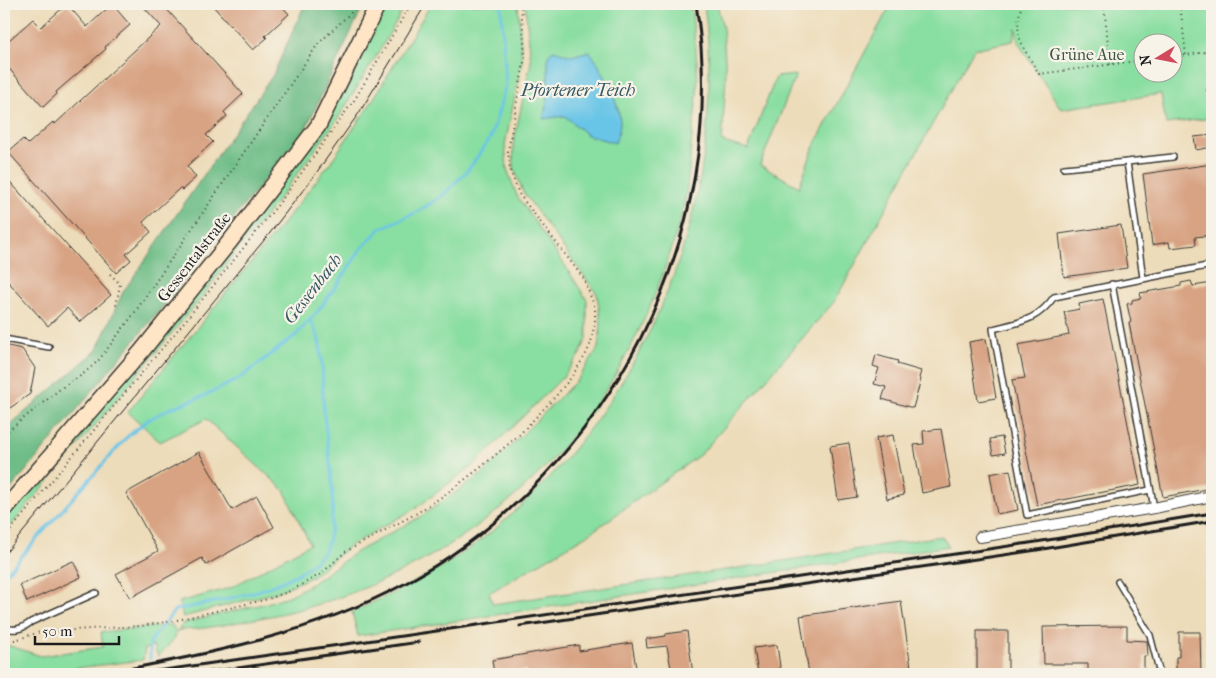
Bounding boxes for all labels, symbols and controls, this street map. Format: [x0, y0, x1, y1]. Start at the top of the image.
north arrow [1134, 32, 1184, 82]
park label: Grüne Aue [1050, 45, 1125, 64]
text: N [1136, 53, 1155, 67]
water label: Pfortener Teich [520, 80, 635, 101]
street label: Gessentalstraße [153, 208, 235, 305]
water label: Gessenbach [279, 250, 347, 328]
scale bar [35, 613, 119, 645]
text: 50 m [42, 622, 73, 640]

